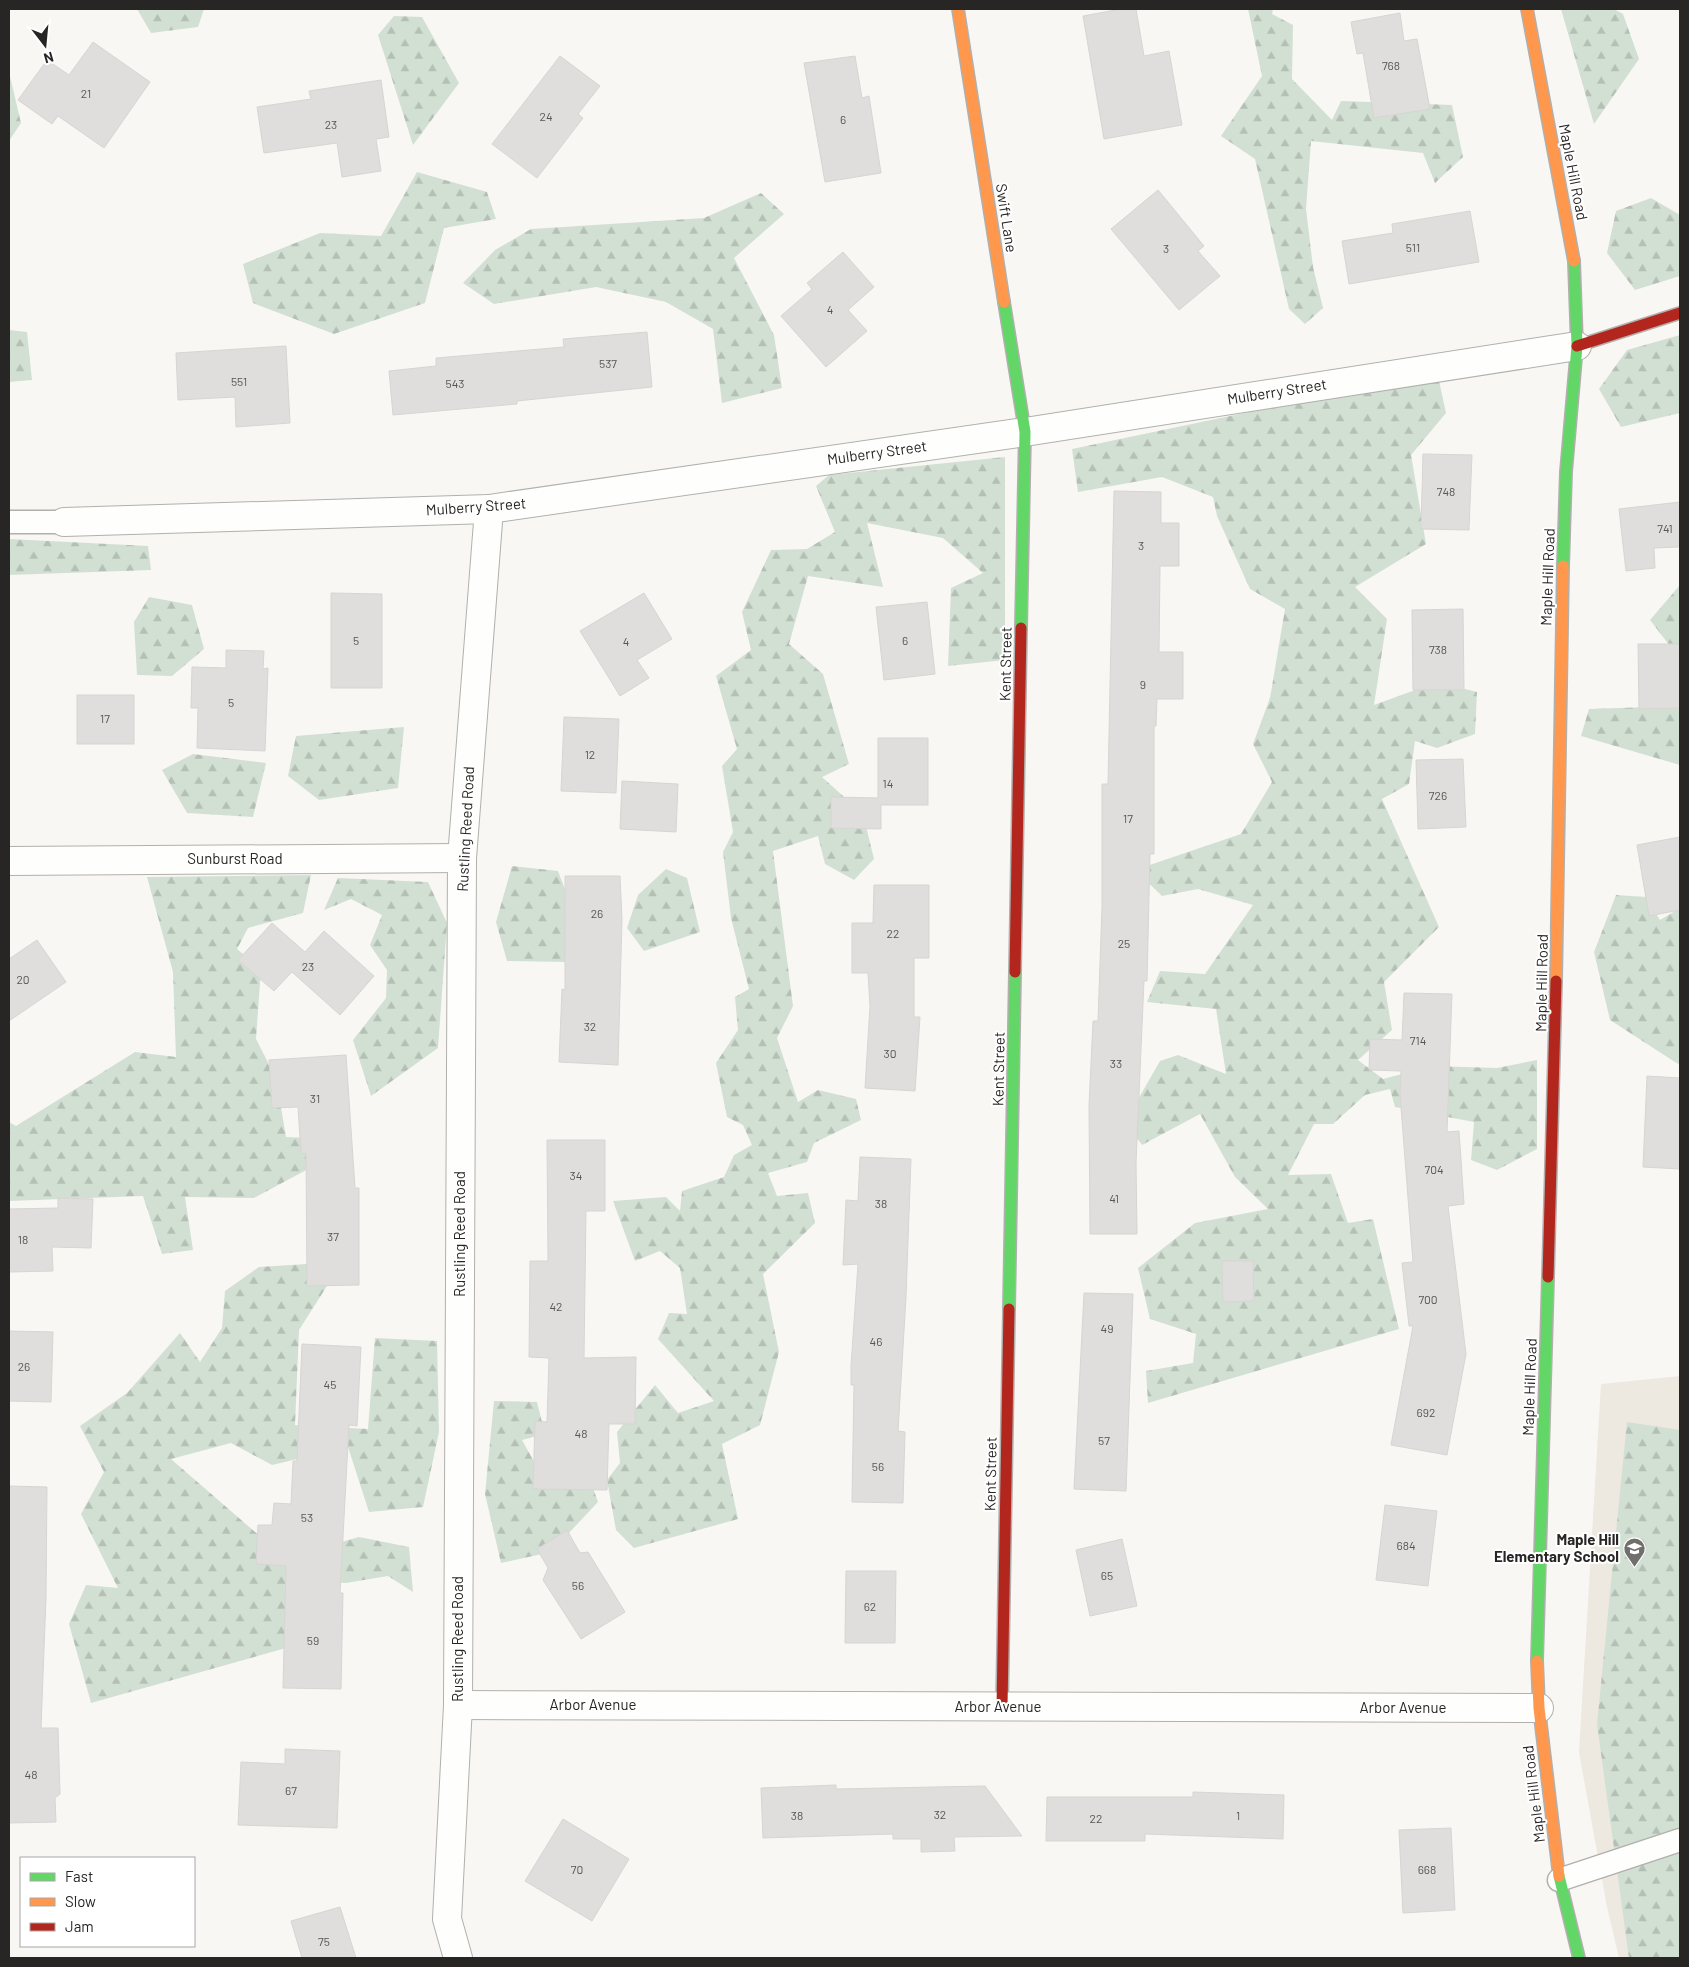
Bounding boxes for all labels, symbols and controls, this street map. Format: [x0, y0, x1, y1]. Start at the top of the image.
north arrow [20, 20, 70, 70]
text: N [42, 49, 56, 67]
house number: 768 [1382, 58, 1400, 72]
house number: 21 [81, 86, 91, 100]
house number: 24 [539, 109, 553, 123]
house number: 6 [840, 112, 846, 126]
house number: 23 [325, 117, 337, 131]
street label: Maple Hill Road [1556, 122, 1592, 222]
street label: Swift Lane [993, 182, 1021, 254]
house number: 511 [1406, 240, 1420, 254]
house number: 3 [1163, 241, 1169, 255]
house number: 4 [827, 302, 833, 316]
house number: 537 [599, 356, 617, 370]
house number: 551 [231, 374, 247, 388]
street label: Mulberry Street [1226, 374, 1328, 408]
house number: 543 [446, 376, 464, 390]
street label: Mulberry Street [826, 436, 928, 468]
house number: 748 [1437, 484, 1455, 498]
street label: Mulberry Street [425, 494, 527, 518]
house number: 741 [1657, 521, 1673, 535]
street label: Maple Hill Road [1536, 528, 1558, 626]
house number: 3 [1138, 538, 1144, 552]
street label: Kent Street [995, 627, 1015, 701]
house number: 5 [353, 633, 359, 647]
house number: 6 [902, 633, 908, 647]
house number: 4 [623, 634, 629, 648]
house number: 738 [1429, 642, 1447, 656]
house number: 9 [1140, 677, 1146, 691]
house number: 5 [228, 695, 234, 709]
house number: 17 [100, 711, 110, 725]
house number: 12 [585, 747, 595, 761]
street label: Rustling Reed Road [453, 766, 477, 892]
house number: 14 [883, 776, 893, 790]
house number: 726 [1429, 788, 1447, 802]
house number: 17 [1123, 811, 1133, 825]
street label: Sunburst Road [187, 849, 283, 867]
house number: 26 [591, 906, 603, 920]
house number: 22 [887, 926, 899, 940]
street label: Maple Hill Road [1531, 934, 1551, 1032]
house number: 25 [1118, 936, 1130, 950]
house number: 23 [302, 959, 314, 973]
house number: 20 [16, 972, 30, 986]
house number: 32 [584, 1019, 596, 1033]
street label: Kent Street [988, 1032, 1008, 1106]
house number: 714 [1410, 1033, 1426, 1047]
house number: 30 [884, 1046, 896, 1060]
house number: 33 [1110, 1056, 1122, 1070]
house number: 31 [310, 1091, 320, 1105]
house number: 704 [1424, 1162, 1444, 1176]
house number: 34 [570, 1168, 582, 1182]
street label: Rustling Reed Road [450, 1171, 468, 1297]
house number: 41 [1109, 1191, 1119, 1205]
house number: 38 [875, 1196, 887, 1210]
house number: 37 [327, 1229, 339, 1243]
house number: 18 [18, 1232, 28, 1246]
house number: 700 [1418, 1292, 1438, 1306]
house number: 42 [549, 1299, 563, 1313]
house number: 49 [1101, 1321, 1113, 1335]
house number: 46 [870, 1334, 882, 1348]
street label: Maple Hill Road [1518, 1338, 1540, 1436]
house number: 26 [18, 1359, 30, 1373]
house number: 45 [324, 1377, 336, 1391]
house number: 692 [1417, 1405, 1435, 1419]
house number: 48 [575, 1426, 587, 1440]
house number: 57 [1098, 1433, 1110, 1447]
street label: Kent Street [980, 1437, 1000, 1511]
house number: 56 [872, 1459, 884, 1473]
house number: 53 [301, 1510, 313, 1524]
place label: Maple Hill Elementary School [1494, 1530, 1619, 1565]
school or university icon: Maple Hill Elementary School [1623, 1537, 1647, 1568]
house number: 684 [1396, 1538, 1416, 1552]
house number: 65 [1101, 1568, 1113, 1582]
street label: Rustling Reed Road [448, 1576, 466, 1702]
house number: 56 [572, 1578, 584, 1592]
house number: 62 [864, 1599, 876, 1613]
house number: 59 [307, 1633, 319, 1647]
street label: Arbor Avenue [550, 1695, 636, 1713]
street label: Arbor Avenue [955, 1697, 1041, 1715]
street label: Arbor Avenue [1360, 1698, 1446, 1716]
street label: Maple Hill Road [1518, 1744, 1548, 1844]
house number: 48 [25, 1767, 37, 1781]
house number: 67 [285, 1783, 297, 1797]
house number: 32 [934, 1807, 946, 1821]
house number: 38 [791, 1808, 803, 1822]
house number: 1 [1236, 1808, 1240, 1822]
house number: 22 [1090, 1811, 1102, 1825]
legend [20, 1857, 195, 1947]
house number: 70 [571, 1862, 583, 1876]
house number: 668 [1418, 1862, 1436, 1876]
text: Fast [65, 1867, 93, 1885]
text: Slow [65, 1892, 96, 1910]
text: Jam [65, 1917, 94, 1935]
house number: 75 [318, 1934, 330, 1948]

